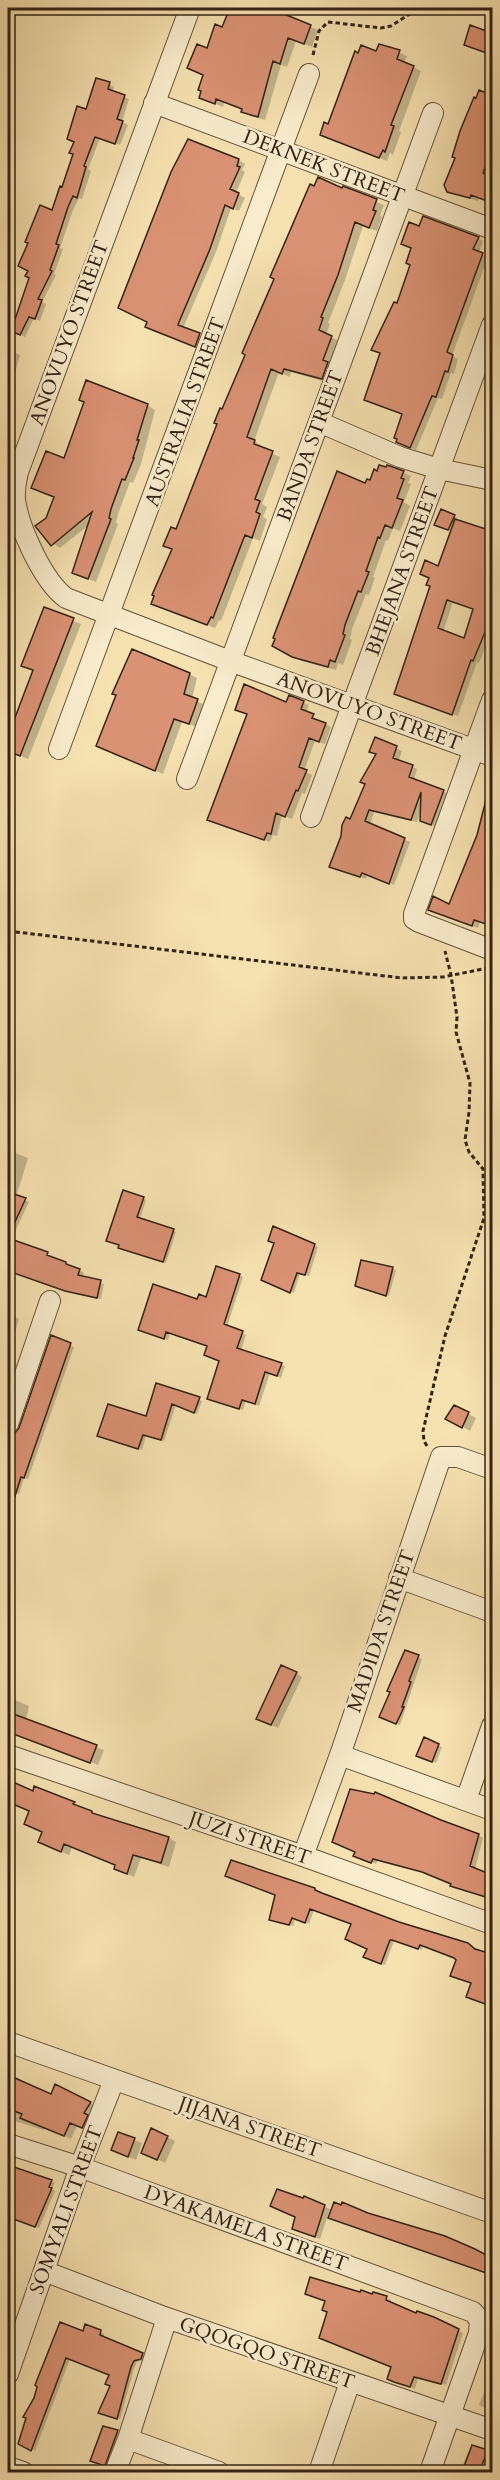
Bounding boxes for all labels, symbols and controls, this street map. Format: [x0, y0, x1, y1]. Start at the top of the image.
street label: DEKNEK STREET [239, 123, 409, 209]
street label: ANOVUYO STREET [23, 236, 115, 429]
street label: AUSTRALIA STREET [138, 313, 232, 510]
street label: BANDA STREET [270, 367, 350, 525]
street label: BHEJANA STREET [359, 482, 445, 659]
street label: ANOVUYO STREET [273, 665, 466, 757]
street label: MADIDA STREET [341, 1546, 422, 1716]
street label: JUZI STREET [183, 1804, 315, 1872]
street label: JIJANA STREET [172, 2089, 325, 2164]
street label: SOMYALI STREET [23, 2122, 109, 2298]
street label: DYAKAMELA STREET [140, 2178, 352, 2278]
street label: GQOGQO STREET [176, 2310, 359, 2396]

